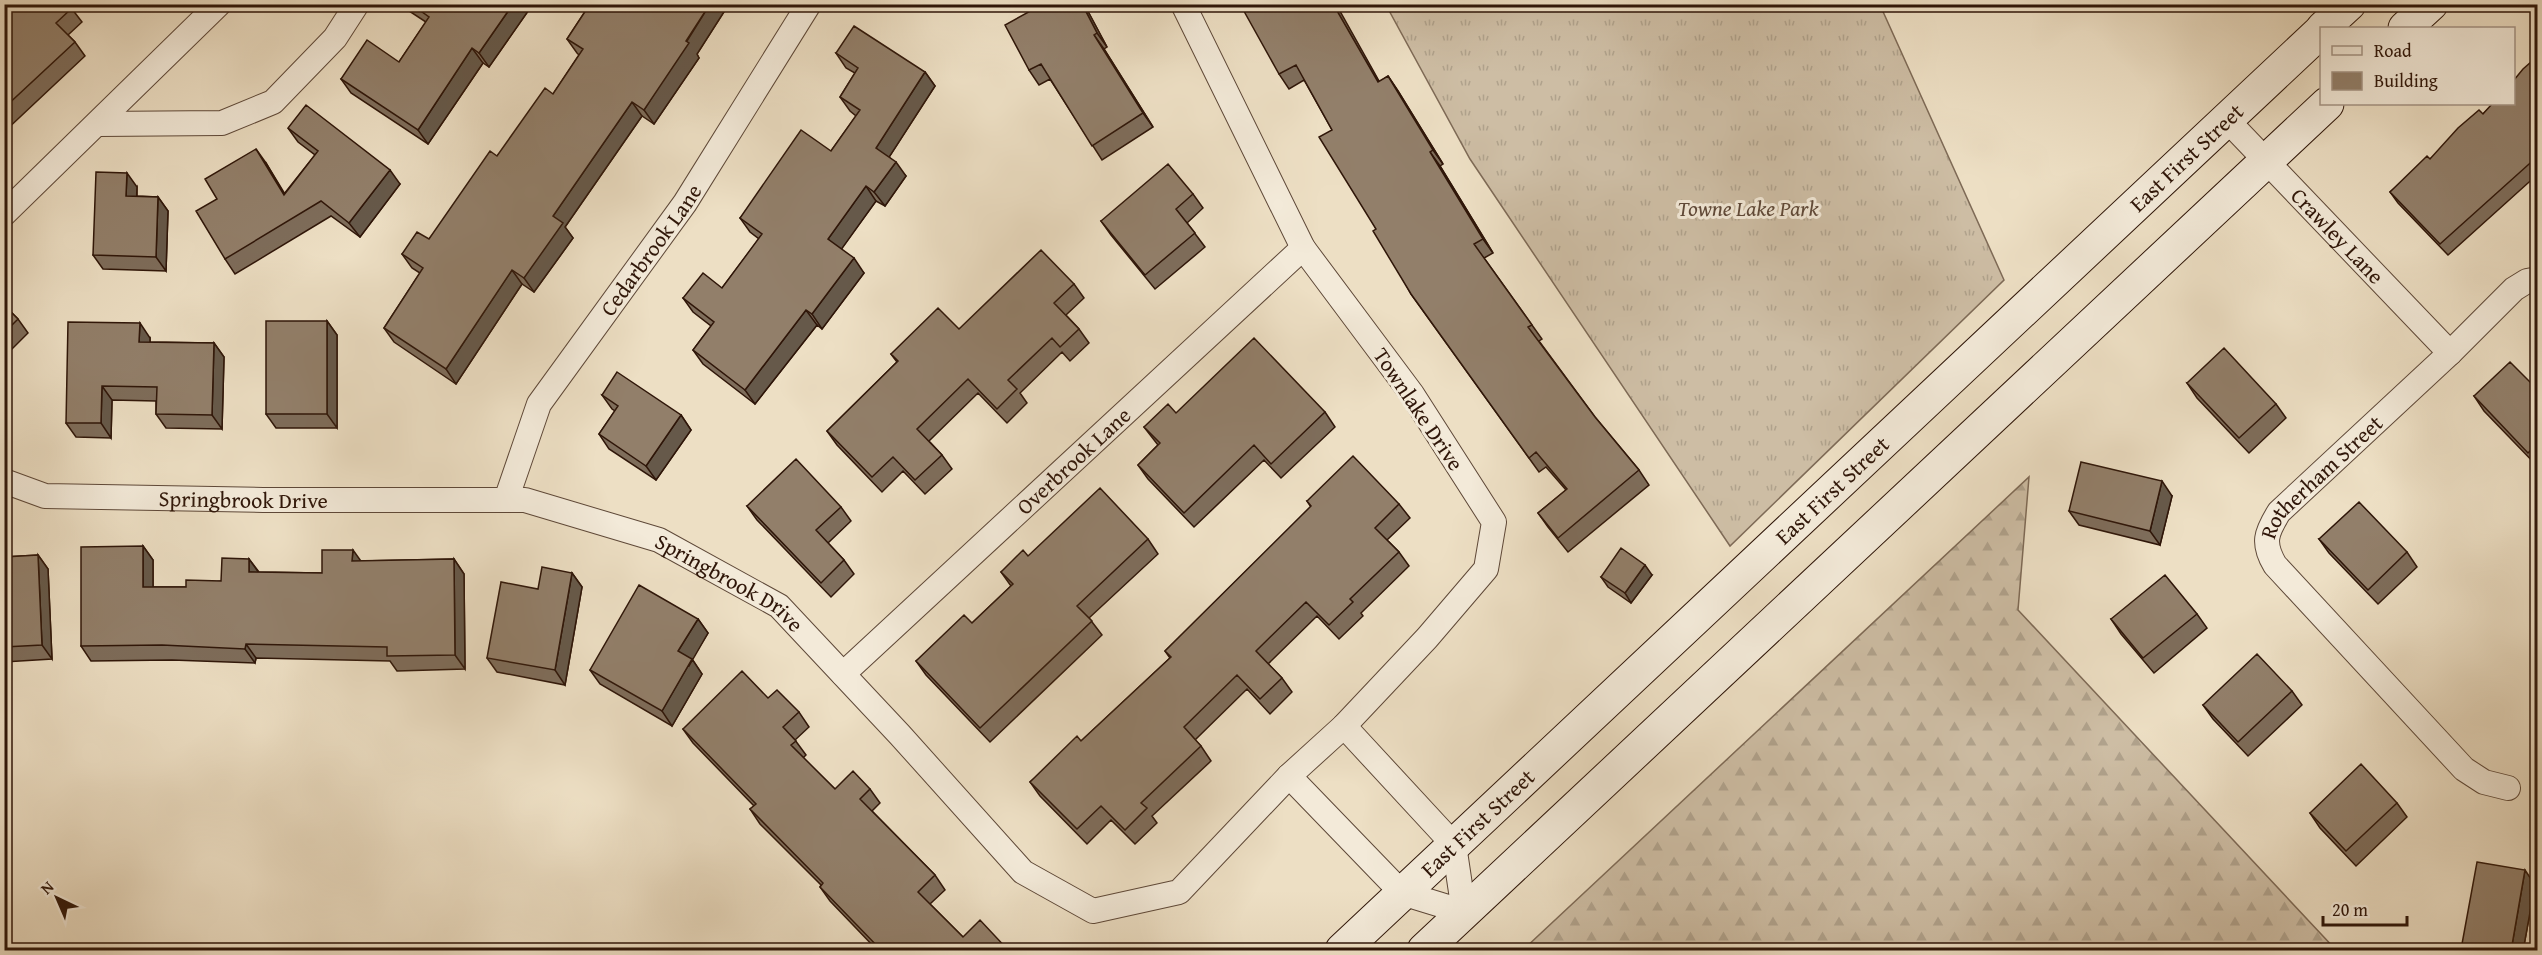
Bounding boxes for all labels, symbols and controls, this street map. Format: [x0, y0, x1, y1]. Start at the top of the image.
legend [2320, 27, 2515, 105]
text: Road [2374, 37, 2412, 64]
text: Building [2374, 67, 2438, 94]
street label: East First Street [2122, 96, 2251, 219]
street label: Cedarbrook Lane [592, 178, 709, 322]
street label: Crawley Lane [2284, 180, 2392, 291]
park label: Towne Lake Park [1677, 192, 1820, 224]
street label: Townlake Drive [1366, 341, 1472, 477]
street label: Overbrook Lane [1009, 399, 1138, 522]
street label: Rotherham Street [2252, 407, 2390, 543]
street label: East First Street [1768, 428, 1896, 552]
street label: Springbrook Drive [158, 482, 328, 516]
street label: Springbrook Drive [649, 525, 811, 639]
street label: East First Street [1413, 761, 1542, 884]
north arrow [27, 868, 87, 928]
text: N [34, 875, 59, 900]
scale bar [2323, 889, 2407, 927]
text: 20 m [2332, 896, 2368, 923]

